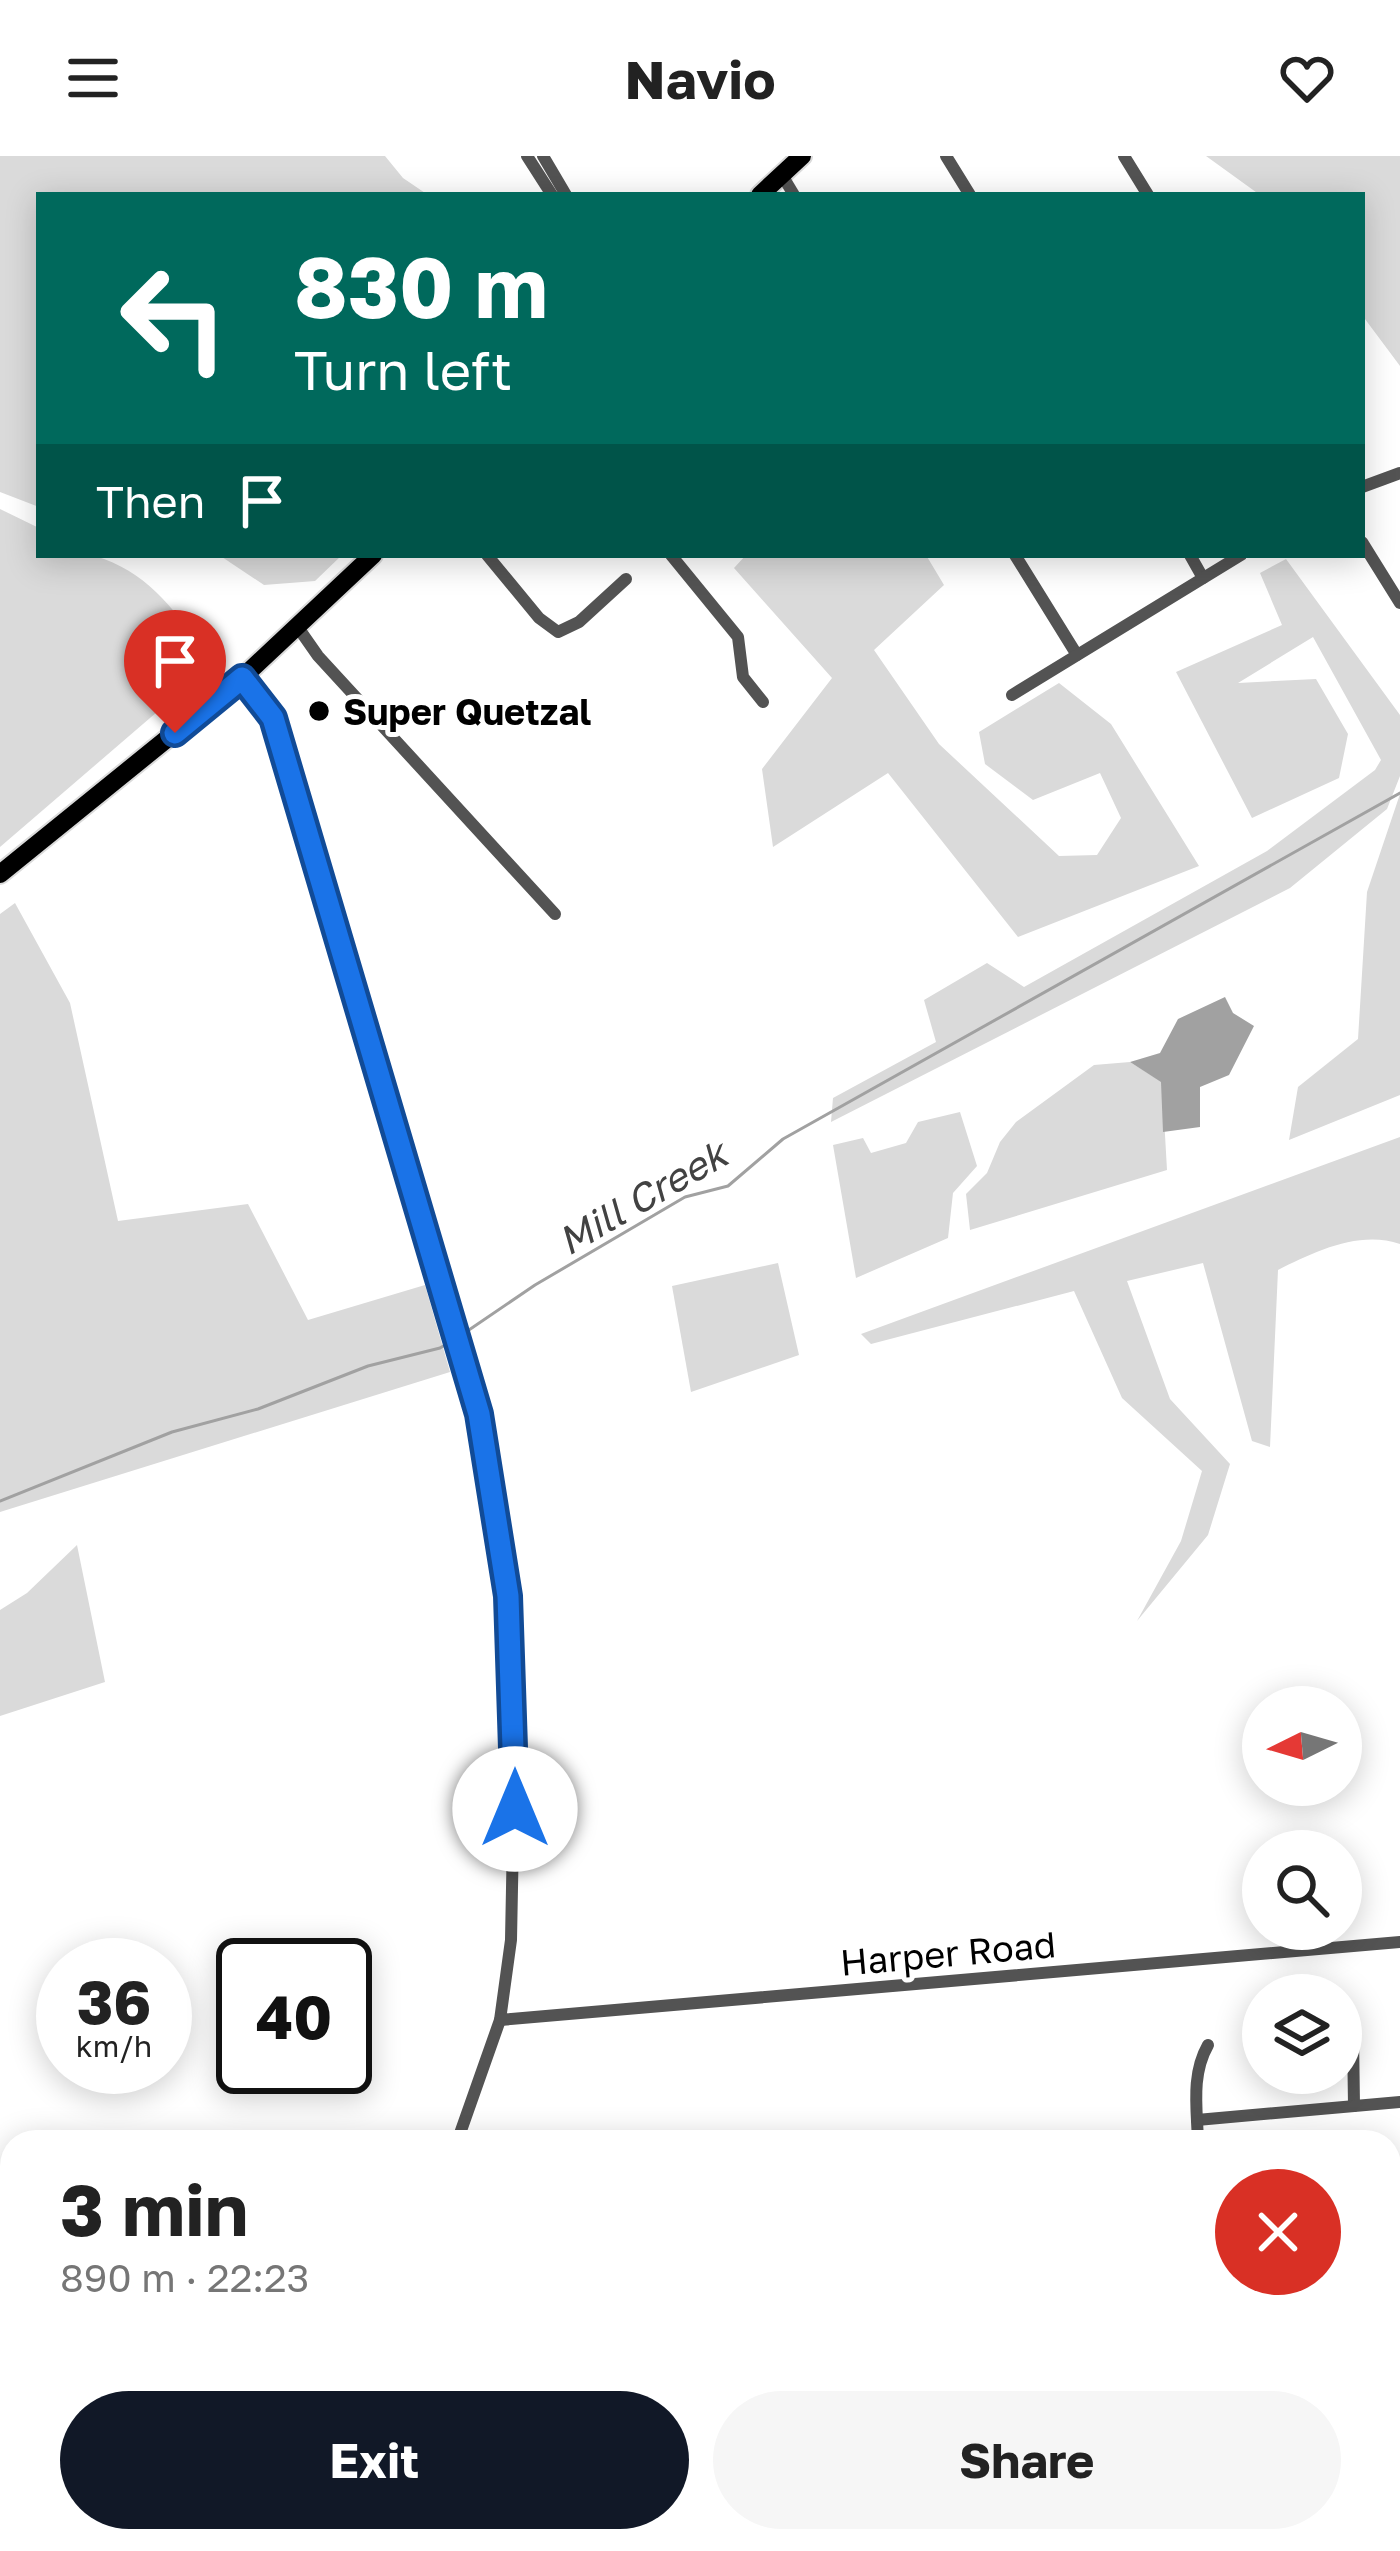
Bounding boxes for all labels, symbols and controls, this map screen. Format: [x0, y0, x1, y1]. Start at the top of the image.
icon: menu [60, 45, 126, 111]
icon: heart [1274, 45, 1340, 111]
text: Navio [624, 46, 776, 111]
text: 830 m [294, 236, 548, 336]
icon: left [96, 240, 252, 396]
text: Turn left [294, 337, 512, 402]
icon: arrive [229, 468, 295, 534]
text: Then [96, 474, 205, 528]
pin [124, 610, 226, 733]
icon: arrive [142, 628, 208, 694]
place label: Super Quetzal [343, 690, 591, 733]
marker: Super Quetzal [306, 698, 332, 724]
water label: Mill Creek [549, 1128, 738, 1264]
north arrow [1242, 1686, 1362, 1806]
map controls [1242, 1686, 1362, 2094]
position arrow [452, 1746, 578, 1872]
button: search [1242, 1830, 1362, 1950]
street label: Harper Road [839, 1922, 1057, 1984]
speed limit sign: 40 [216, 1938, 372, 2094]
text: 36 [77, 1965, 151, 2037]
button: layers [1242, 1974, 1362, 2094]
text: km/h [76, 2028, 152, 2064]
text: 3 min [60, 2165, 248, 2252]
button: close [1215, 2169, 1341, 2295]
text: 890 m · 22:23 [60, 2254, 309, 2301]
button: Exit [60, 2391, 689, 2529]
button: Share [713, 2391, 1341, 2529]

